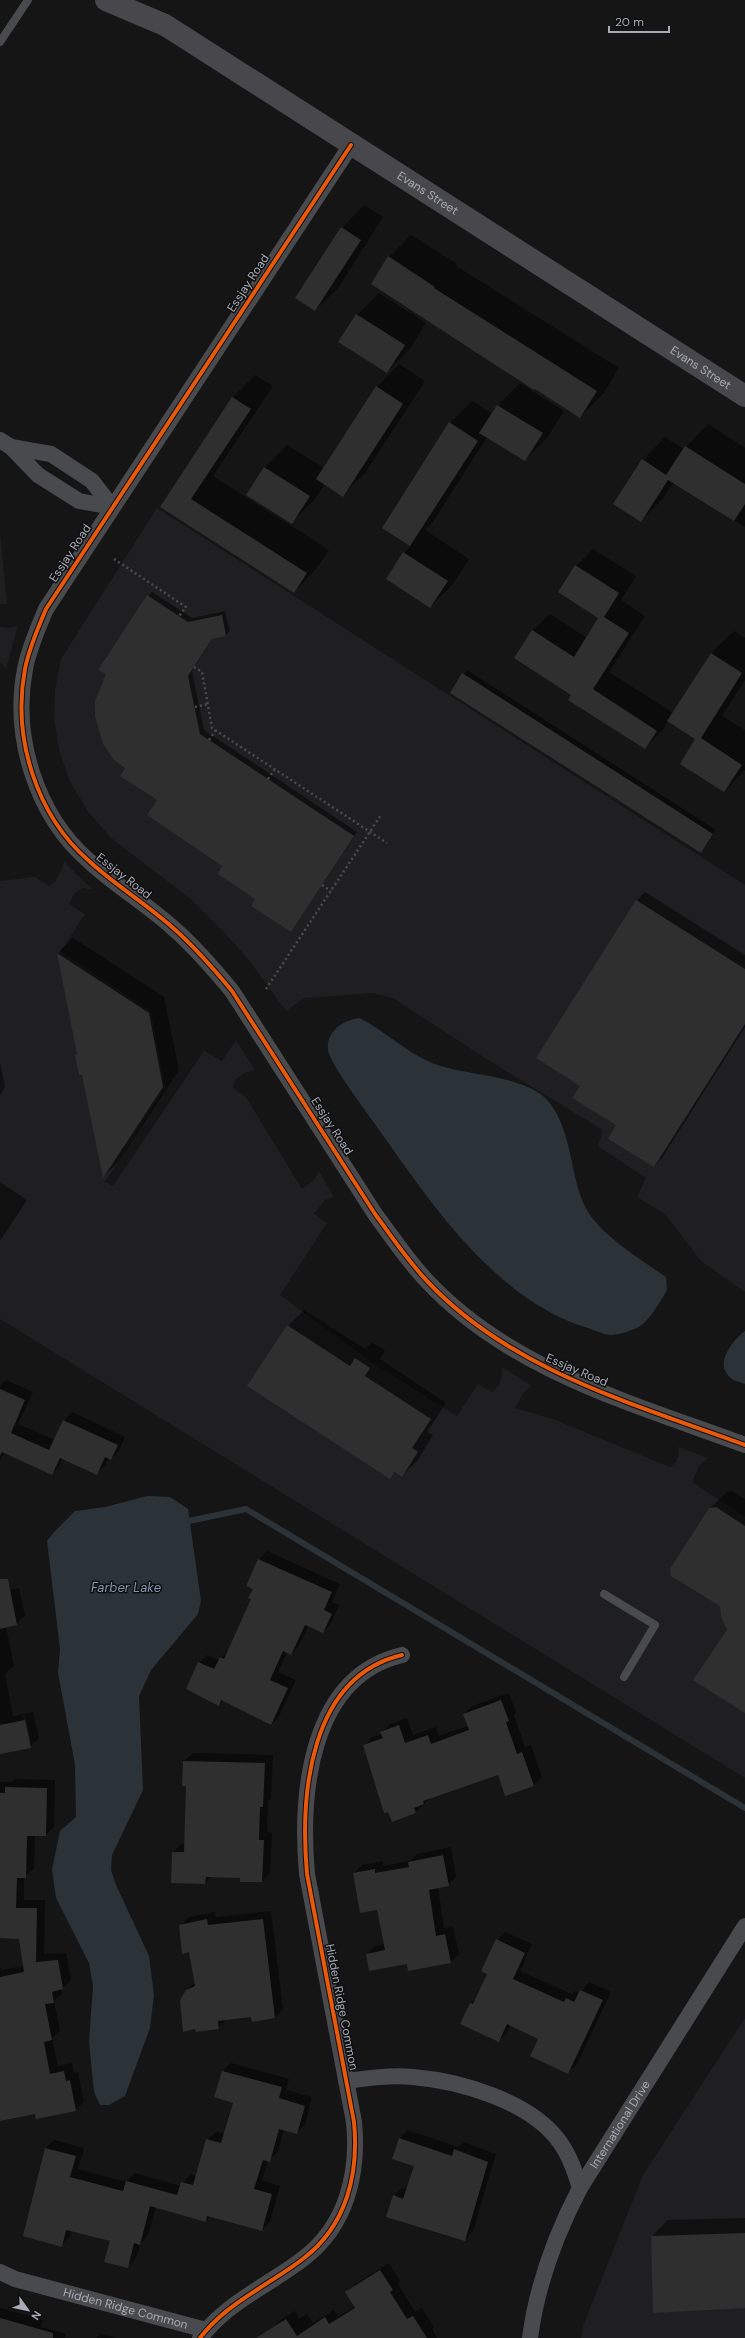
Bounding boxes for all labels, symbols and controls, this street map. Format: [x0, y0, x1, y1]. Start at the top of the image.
scale bar [609, 8, 669, 34]
text: 20 m [615, 14, 644, 30]
street label: Evans Street [394, 168, 462, 219]
street label: Essjay Road [223, 251, 273, 315]
street label: Evans Street [667, 342, 735, 393]
street label: Essjay Road [45, 521, 95, 585]
street label: Essjay Road [93, 849, 155, 903]
street label: Essjay Road [307, 1094, 357, 1158]
street label: Essjay Road [544, 1350, 610, 1390]
water label: Farber Lake [91, 1579, 161, 1596]
street label: Hidden Ridge Common [322, 1943, 362, 2072]
street label: International Drive [586, 2077, 654, 2172]
street label: Hidden Ridge Common [62, 2284, 190, 2333]
north arrow [8, 2290, 48, 2330]
text: N [28, 2308, 44, 2323]

